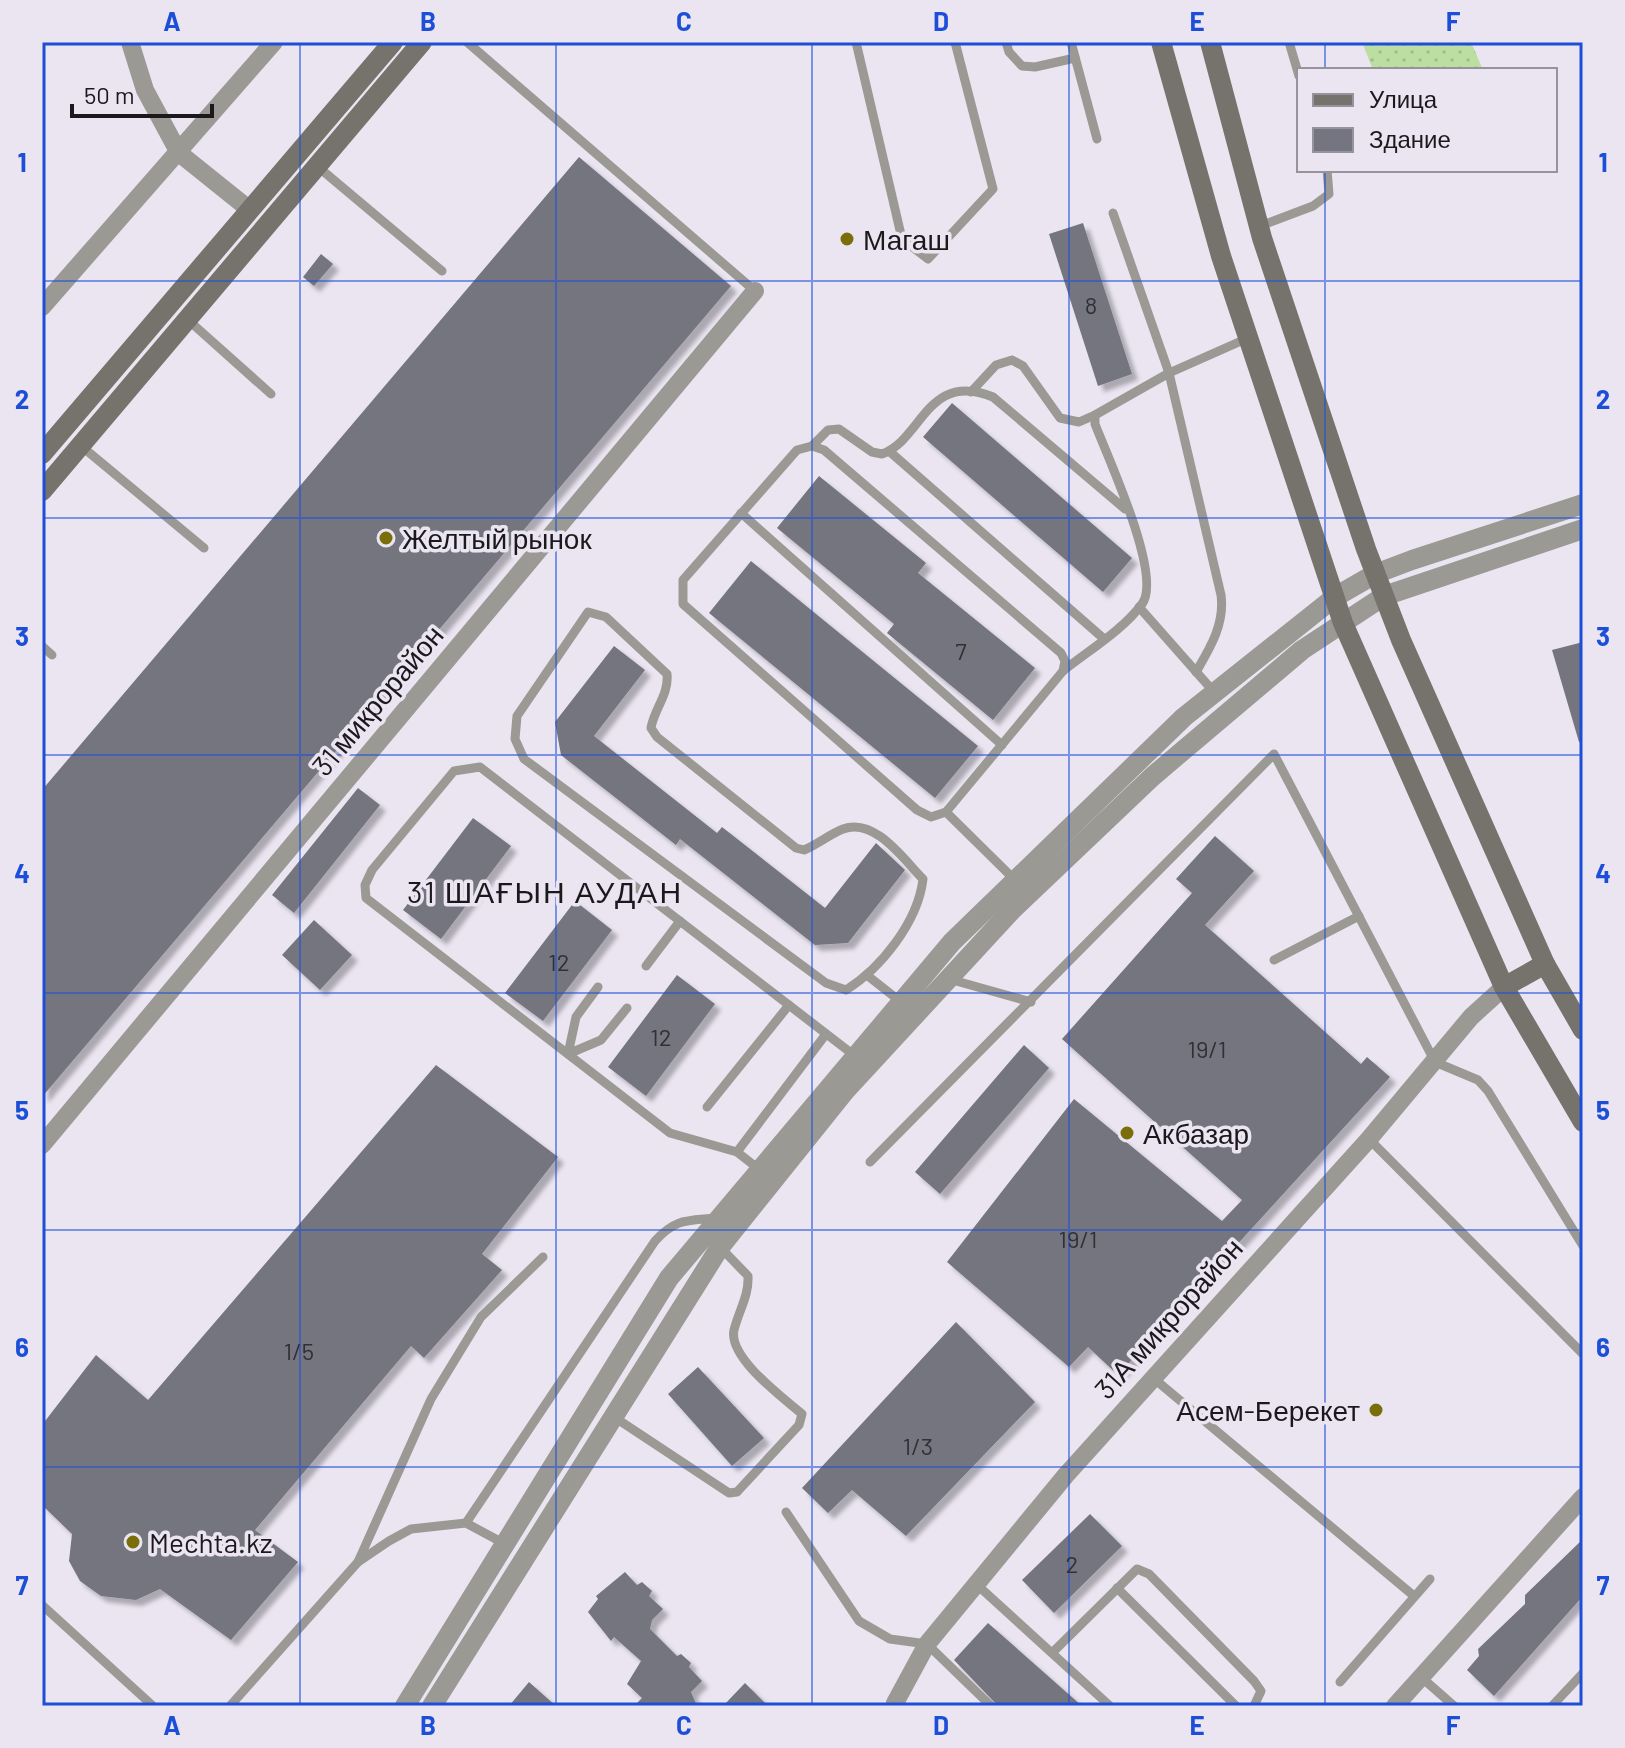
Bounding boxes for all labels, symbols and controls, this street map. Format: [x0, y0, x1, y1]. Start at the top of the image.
text: A [163, 5, 181, 36]
text: B [420, 5, 436, 36]
text: C [676, 5, 692, 36]
text: D [933, 5, 949, 36]
text: E [1189, 5, 1205, 36]
text: F [1446, 5, 1461, 36]
scale bar [72, 68, 212, 118]
legend [1297, 68, 1557, 172]
text: 50 m [84, 80, 135, 109]
text: Улица [1369, 84, 1438, 113]
text: Здание [1369, 124, 1451, 153]
text: 1 [17, 146, 27, 177]
text: 1 [1598, 146, 1608, 177]
place label: Магаш [863, 222, 950, 256]
marker: Магаш [838, 230, 856, 248]
house number: 8 [1085, 290, 1097, 319]
text: 2 [15, 383, 29, 414]
text: 2 [1596, 383, 1610, 414]
place label: Желтый рынок [402, 521, 592, 555]
marker: Желтый рынок [377, 529, 395, 547]
street label: 31 микрорайон [304, 618, 450, 782]
text: 3 [15, 620, 29, 651]
text: 3 [1596, 620, 1610, 651]
house number: 7 [955, 636, 967, 665]
text: 4 [14, 857, 30, 888]
text: 4 [1595, 857, 1611, 888]
district label: 31 ШАҒЫН АУДАН [407, 873, 683, 909]
house number: 12 [548, 947, 570, 976]
house number: 12 [650, 1022, 672, 1051]
house number: 19/1 [1188, 1034, 1226, 1063]
text: 5 [15, 1094, 29, 1125]
text: 5 [1596, 1094, 1610, 1125]
place label: Акбазар [1143, 1116, 1249, 1150]
marker: Акбазар [1118, 1124, 1136, 1142]
house number: 19/1 [1059, 1224, 1097, 1253]
street label: 31А микрорайон [1087, 1231, 1249, 1405]
text: 6 [15, 1331, 29, 1362]
text: 6 [1596, 1331, 1610, 1362]
house number: 1/5 [284, 1336, 314, 1365]
place label: Асем-Берекет [1176, 1393, 1360, 1427]
marker: Асем-Берекет [1367, 1401, 1385, 1419]
house number: 1/3 [903, 1431, 933, 1460]
place label: Mechta.kz [149, 1525, 272, 1559]
marker: Mechta.kz [124, 1533, 142, 1551]
house number: 2 [1066, 1549, 1078, 1578]
text: 7 [16, 1569, 29, 1600]
text: 7 [1597, 1569, 1610, 1600]
text: A [163, 1709, 181, 1740]
text: B [420, 1709, 436, 1740]
text: C [676, 1709, 692, 1740]
text: D [933, 1709, 949, 1740]
text: E [1189, 1709, 1205, 1740]
text: F [1446, 1709, 1461, 1740]

